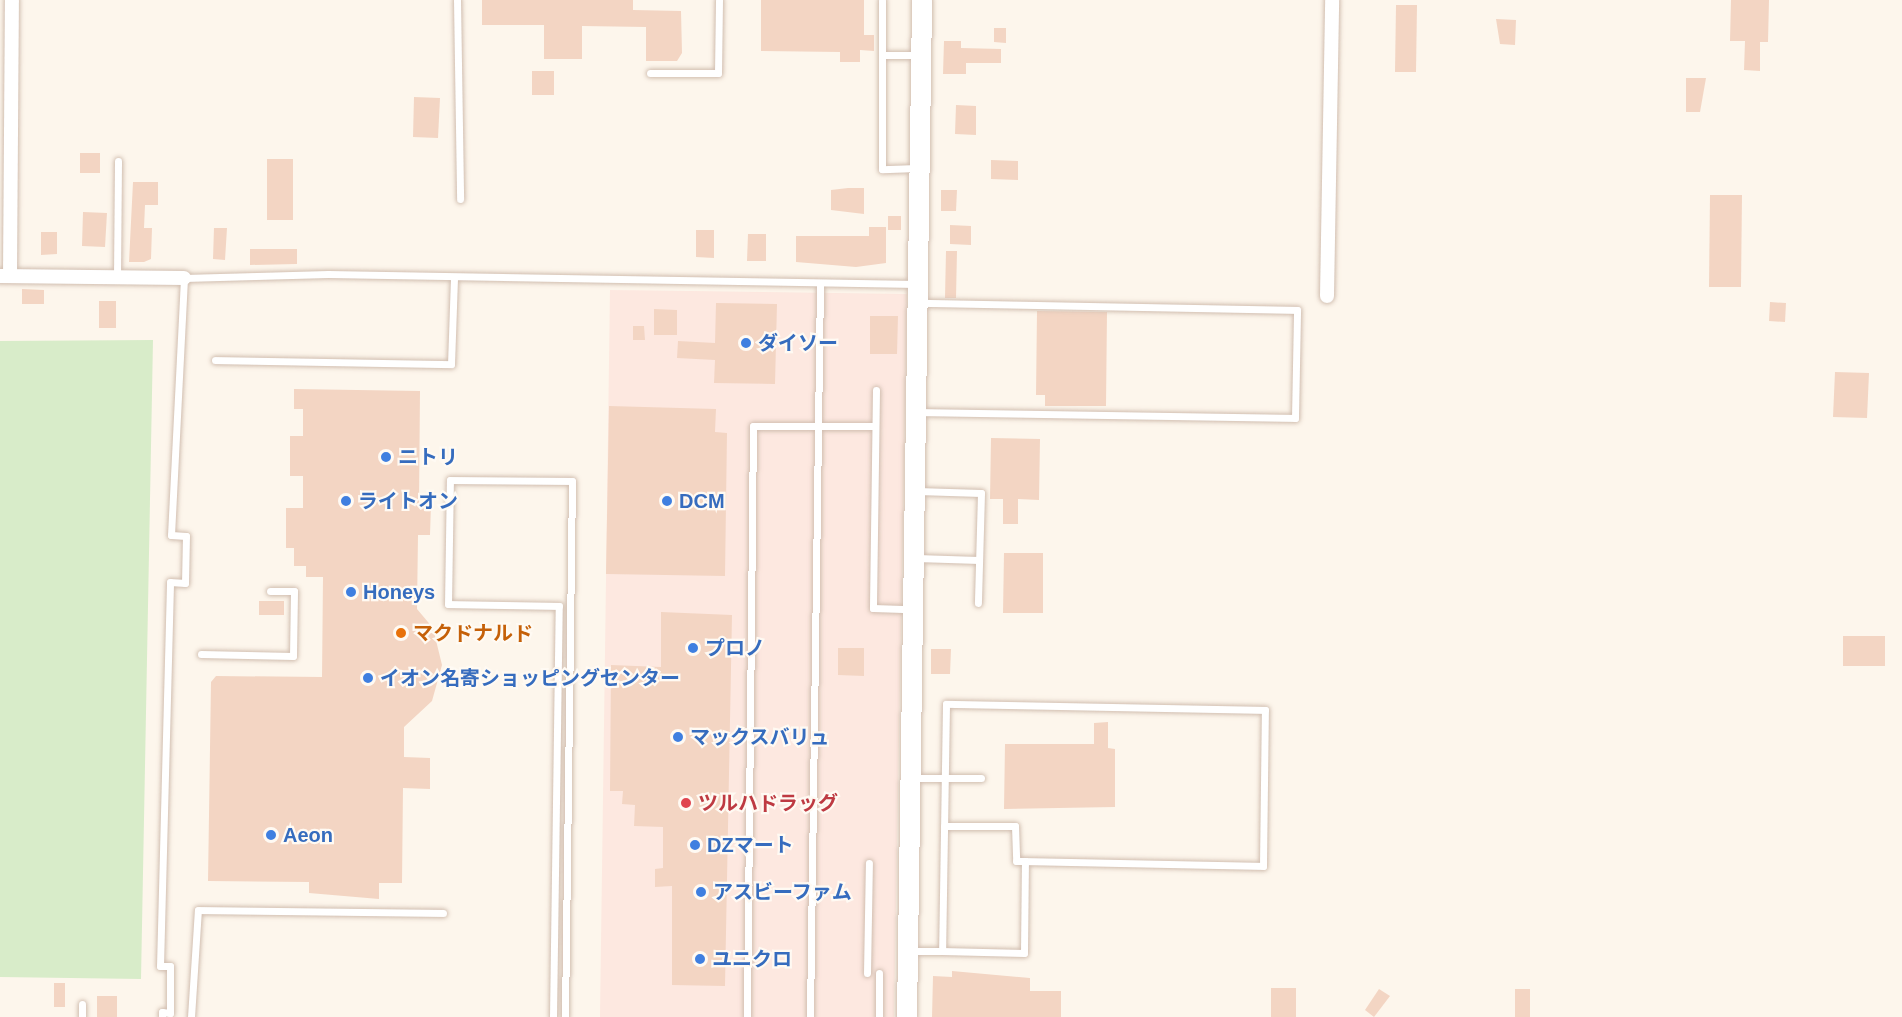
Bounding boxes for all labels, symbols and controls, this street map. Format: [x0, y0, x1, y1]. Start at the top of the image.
place label: ダイソー [758, 331, 838, 355]
marker: ダイソー [739, 336, 753, 350]
place label: ニトリ [398, 445, 458, 469]
marker: ニトリ [379, 450, 393, 464]
place label: ライトオン [358, 489, 458, 513]
place label: DCM [679, 489, 725, 513]
marker: ライトオン [339, 494, 353, 508]
marker: DCM [660, 494, 674, 508]
place label: Honeys [363, 580, 435, 604]
marker: Honeys [344, 585, 358, 599]
place label: マクドナルド [413, 621, 533, 645]
marker: マクドナルド [394, 626, 408, 640]
place label: プロノ [705, 636, 765, 660]
marker: プロノ [686, 641, 700, 655]
place label: イオン名寄ショッピングセンター [380, 666, 680, 690]
marker: イオン名寄ショッピングセンター [361, 671, 375, 685]
place label: マックスバリュ [690, 725, 830, 749]
marker: マックスバリュ [671, 730, 685, 744]
place label: ツルハドラッグ [698, 791, 838, 815]
marker: ツルハドラッグ [679, 796, 693, 810]
place label: Aeon [283, 823, 333, 847]
marker: Aeon [264, 828, 278, 842]
place label: DZマート [707, 833, 794, 857]
marker: DZマート [688, 838, 702, 852]
place label: アスビーファム [713, 880, 853, 904]
marker: アスビーファム [694, 885, 708, 899]
place label: ユニクロ [712, 947, 792, 971]
marker: ユニクロ [693, 952, 707, 966]

